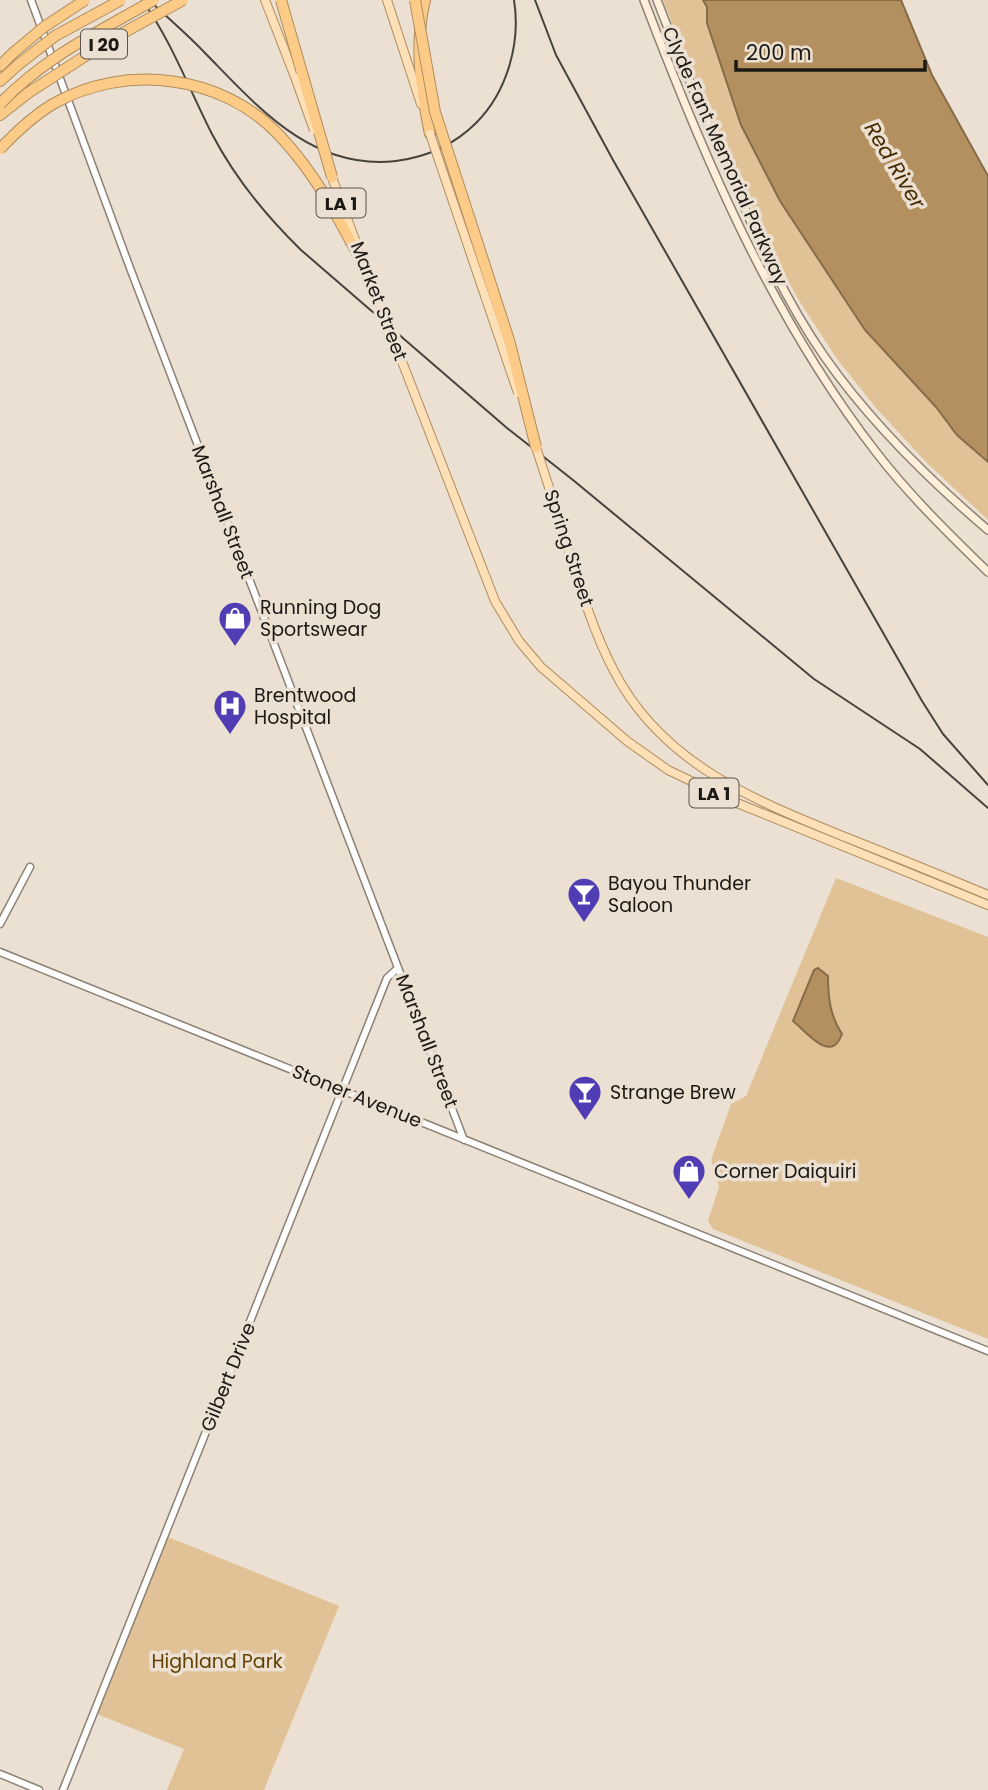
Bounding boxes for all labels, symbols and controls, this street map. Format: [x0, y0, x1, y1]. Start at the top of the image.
street label: Clyde Fant Memorial Parkway [656, 22, 794, 290]
scale bar [736, 28, 925, 72]
road number: I 20 [81, 29, 127, 58]
text: 200 m [746, 38, 812, 67]
water label: Red River [858, 116, 933, 215]
road number: LA 1 [316, 188, 366, 218]
street label: Market Street [344, 238, 414, 364]
street label: Marshall Street [185, 441, 261, 583]
street label: Spring Street [537, 486, 601, 610]
place label: Running Dog Sportswear [260, 594, 381, 643]
shop icon: Running Dog Sportswear [216, 599, 254, 648]
place label: Brentwood Hospital [254, 682, 356, 731]
hospital icon: Brentwood Hospital [211, 687, 249, 736]
road number: LA 1 [690, 778, 738, 808]
place label: Bayou Thunder Saloon [608, 870, 751, 919]
bar icon: Bayou Thunder Saloon [565, 875, 603, 924]
street label: Marshall Street [389, 970, 465, 1112]
street label: Stoner Avenue [288, 1058, 426, 1134]
bar icon: Strange Brew [566, 1073, 604, 1122]
place label: Strange Brew [610, 1079, 736, 1106]
shop icon: Corner Daiquiri [670, 1152, 708, 1201]
place label: Corner Daiquiri [714, 1158, 856, 1185]
street label: Gilbert Drive [194, 1318, 262, 1436]
park label: Highland Park [151, 1648, 283, 1675]

